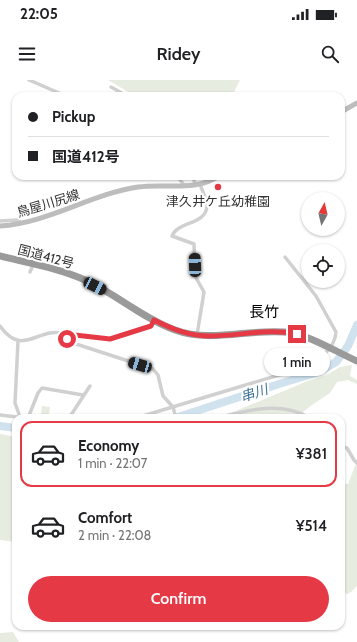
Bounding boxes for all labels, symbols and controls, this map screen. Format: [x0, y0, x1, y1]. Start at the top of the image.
text: 22:05 [20, 5, 58, 23]
icon: menu [16, 43, 38, 65]
text: Ridey [157, 43, 200, 65]
icon: search [319, 43, 341, 65]
text: Pickup [52, 108, 95, 126]
text: 国道412号 [52, 148, 120, 166]
marker: 津久井ケ丘幼稚園 [213, 182, 223, 192]
street label: 鳥屋川尻線 [15, 186, 81, 220]
north arrow [301, 192, 345, 236]
map controls [301, 192, 345, 288]
place label: 津久井ケ丘幼稚園 [166, 193, 270, 209]
street label: 国道412号 [16, 241, 76, 271]
button: locate [301, 244, 345, 288]
car [189, 253, 201, 277]
car [82, 275, 108, 297]
district label: 長竹 [249, 303, 279, 321]
route end [288, 325, 306, 343]
route start [58, 330, 76, 348]
callout: 1 min [264, 348, 330, 376]
text: 1 min [282, 354, 312, 370]
car [127, 356, 153, 374]
water label: 串川 [238, 379, 272, 406]
icon: car [30, 436, 66, 472]
text: Economy [78, 437, 139, 455]
text: ¥381 [296, 445, 327, 463]
text: 1 min · 22:07 [78, 455, 147, 471]
icon: car [30, 508, 66, 544]
text: Comfort [78, 509, 132, 527]
text: ¥514 [296, 517, 327, 535]
text: 2 min · 22:08 [78, 527, 151, 543]
button: Confirm [28, 576, 329, 622]

